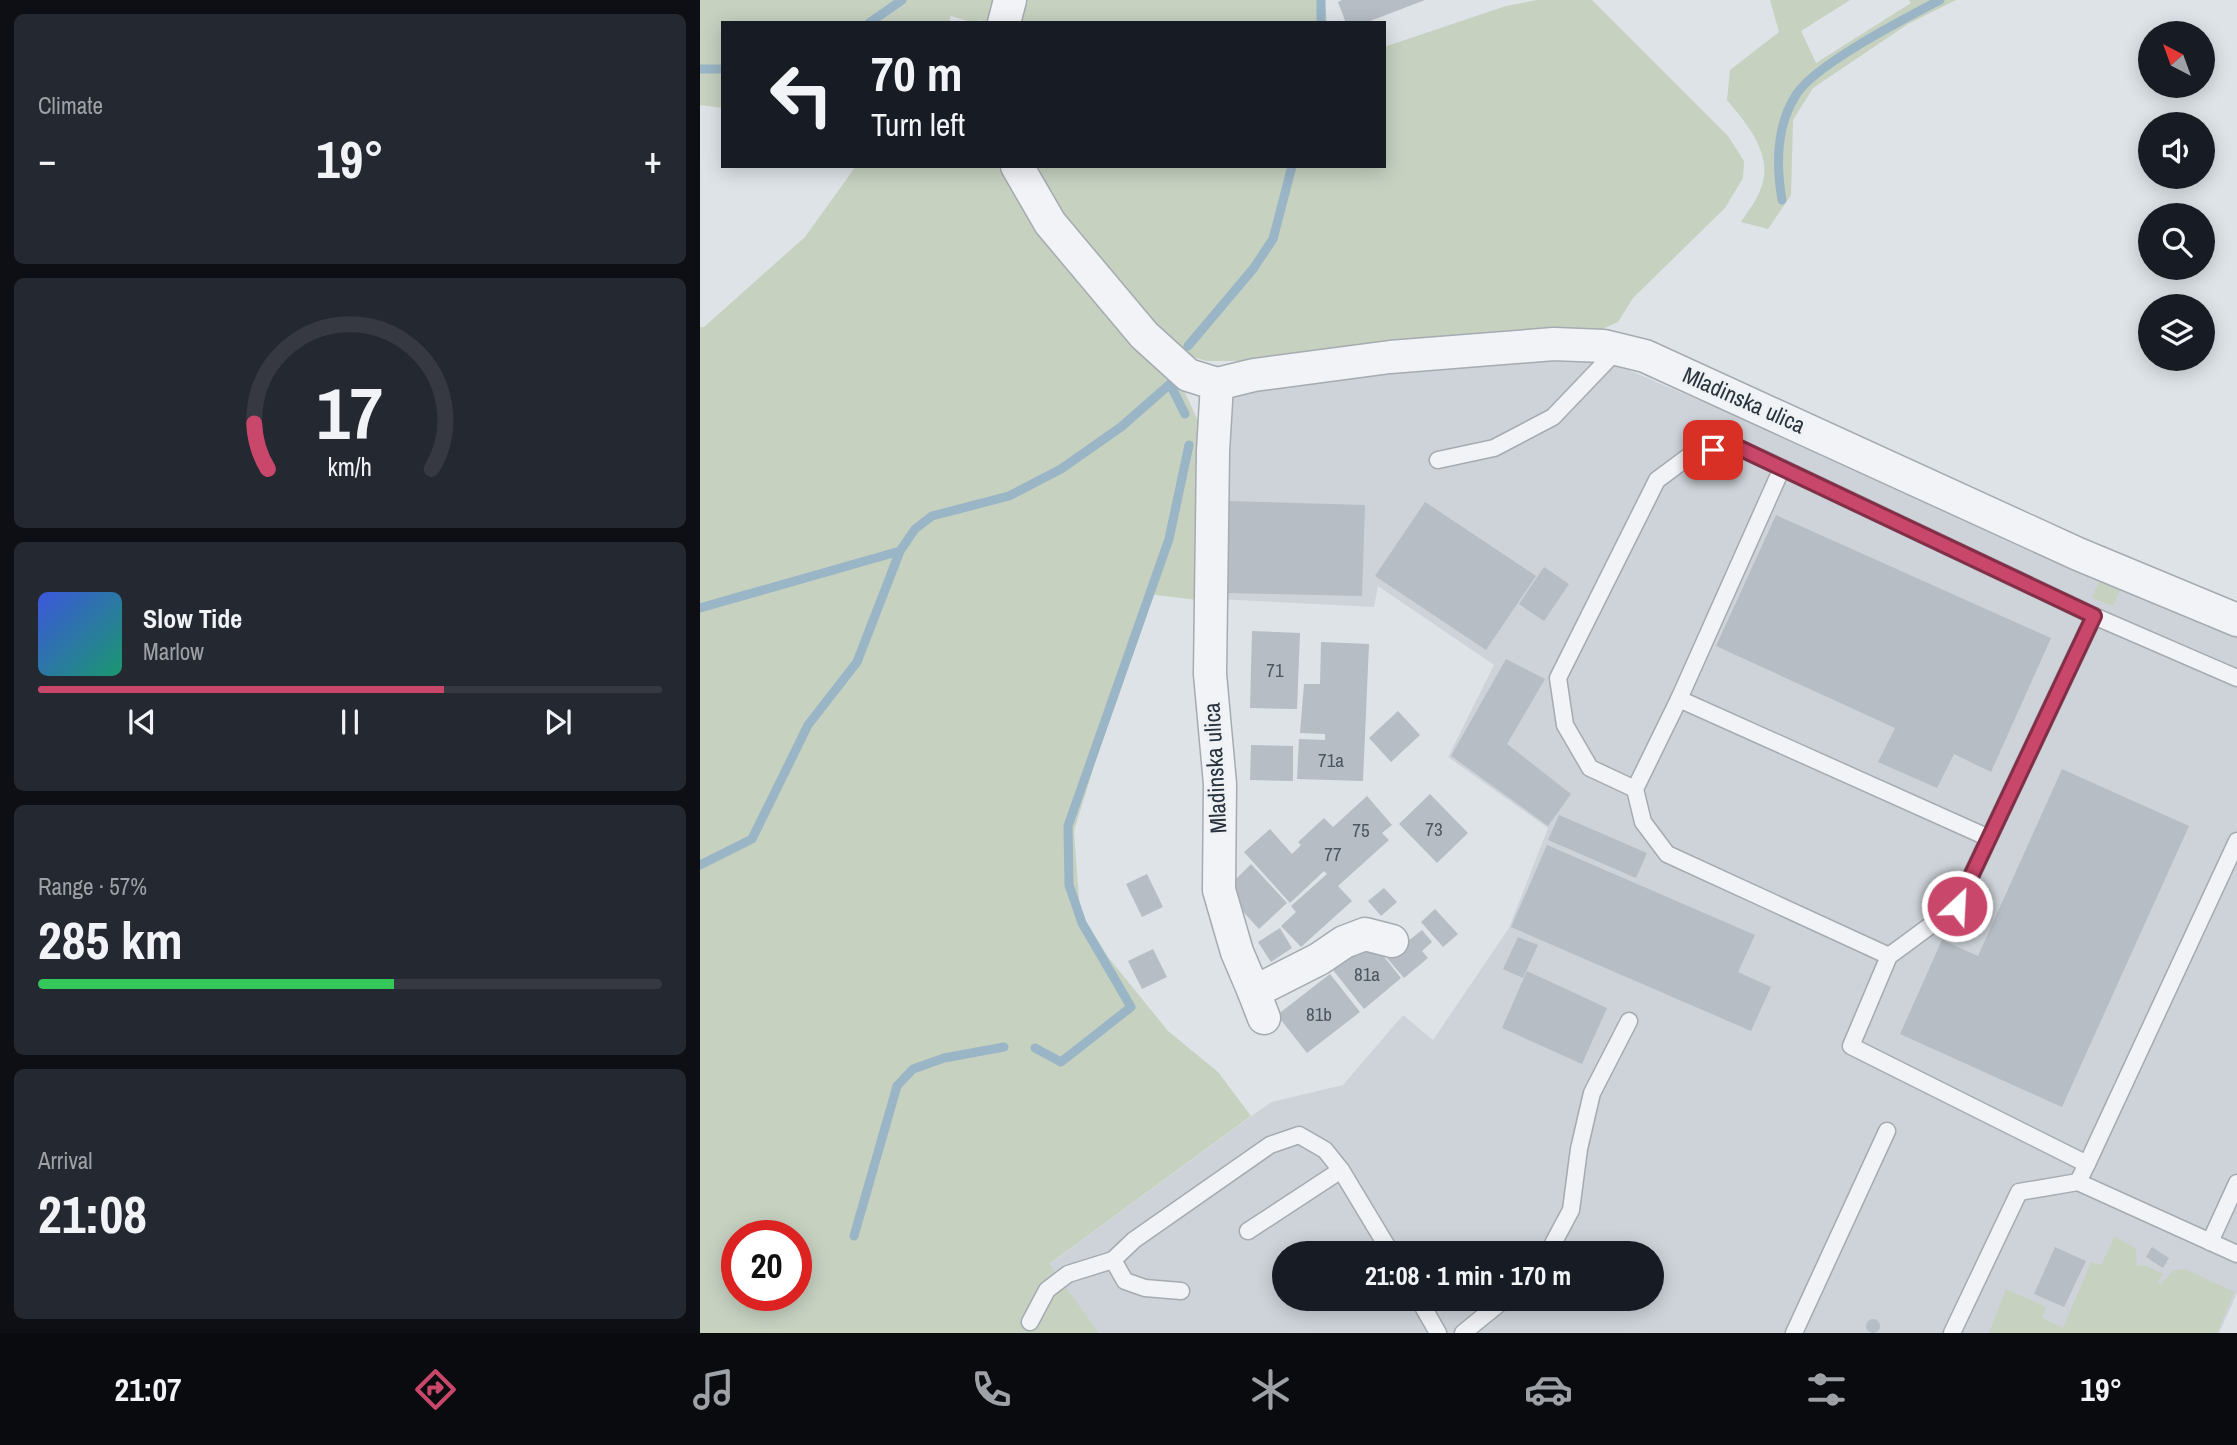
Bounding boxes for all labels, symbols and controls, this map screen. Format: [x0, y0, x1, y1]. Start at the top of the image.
north arrow [2138, 21, 2216, 98]
map controls [2138, 21, 2215, 371]
text: 70 m [871, 40, 963, 106]
icon: left [756, 49, 847, 140]
text: Climate [38, 90, 103, 121]
text: Turn left [871, 103, 965, 146]
button: sound [2138, 112, 2215, 189]
text: 19° [316, 124, 384, 194]
text: − [38, 134, 56, 185]
text: + [644, 134, 662, 185]
button: search [2138, 203, 2215, 280]
button: layers [2138, 294, 2215, 371]
street label: Mladinska ulica [1678, 359, 1811, 441]
text: 17 [317, 364, 383, 462]
pin [1683, 420, 1743, 480]
icon: arrive [1694, 431, 1732, 469]
text: km/h [328, 449, 372, 483]
text: Slow Tide [143, 601, 242, 636]
text: Marlow [143, 636, 204, 667]
house number: 71 [1266, 657, 1284, 683]
street label: Mladinska ulica [1196, 701, 1233, 834]
icon: previous [123, 703, 161, 741]
icon: pause [331, 703, 369, 741]
icon: next [539, 703, 577, 741]
house number: 71a [1318, 747, 1344, 773]
house number: 73 [1425, 816, 1443, 842]
house number: 75 [1352, 817, 1370, 843]
house number: 77 [1324, 841, 1342, 867]
position arrow [1920, 869, 1994, 943]
text: Range · 57% [38, 871, 147, 902]
text: 285 km [38, 905, 183, 975]
house number: 81a [1354, 961, 1380, 987]
house number: 81b [1306, 1001, 1332, 1027]
text: Arrival [38, 1145, 93, 1176]
text: 21:08 [38, 1179, 147, 1249]
speed limit sign: 20 [721, 1220, 812, 1311]
text: 21:08 · 1 min · 170 m [1365, 1258, 1571, 1293]
icon: directions [411, 1365, 460, 1414]
icon: music [689, 1365, 738, 1414]
icon: phone [967, 1365, 1016, 1414]
icon: climate [1246, 1365, 1295, 1414]
icon: car [1524, 1365, 1573, 1414]
icon: filters [1802, 1365, 1851, 1414]
text: 21:07 [115, 1368, 182, 1411]
text: 19° [2080, 1368, 2122, 1411]

